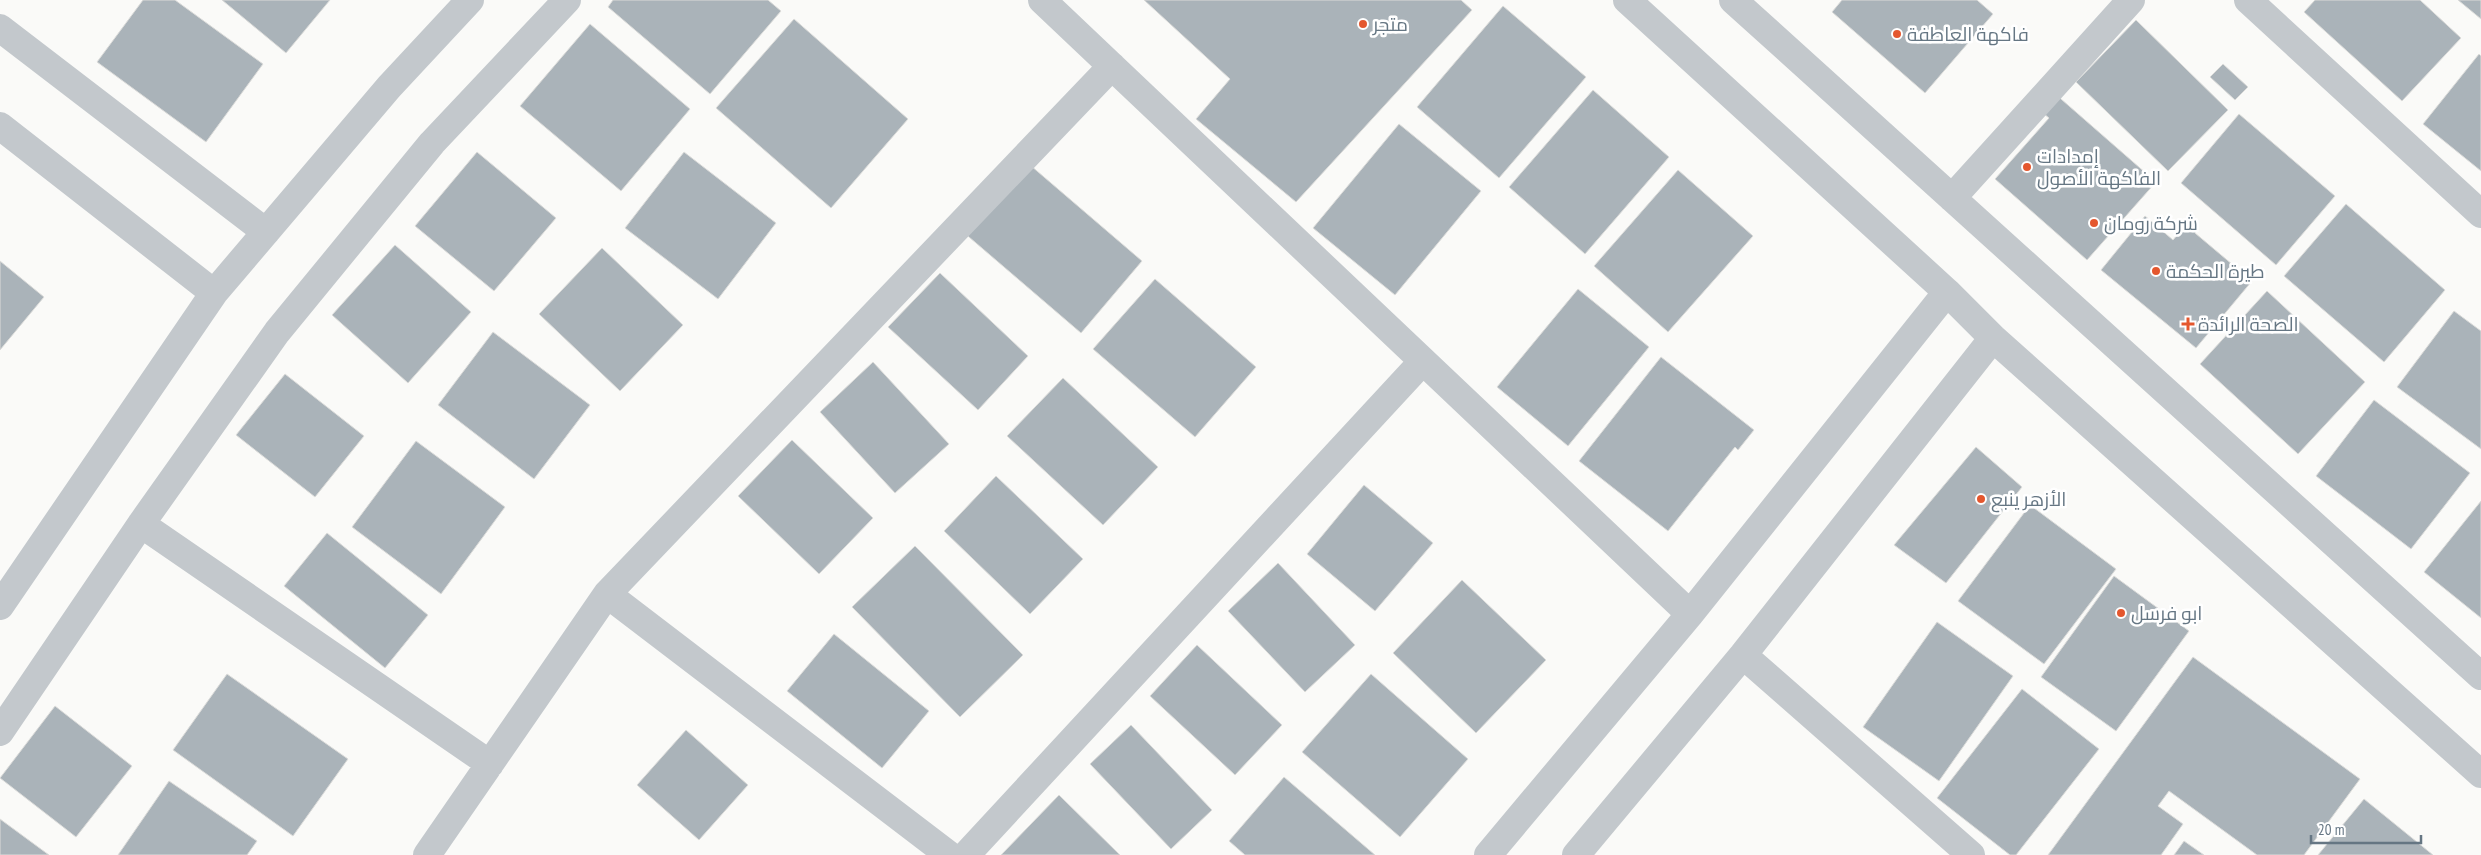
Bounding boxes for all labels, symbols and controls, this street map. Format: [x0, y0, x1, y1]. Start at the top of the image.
place label: متجر [1372, 12, 1408, 36]
marker: متجر [1357, 18, 1369, 30]
place label: فاكهة العاطفة [1907, 22, 2029, 46]
marker: فاكهة العاطفة [1891, 28, 1903, 40]
place label: إمدادات الفاكهة الأصول [2037, 144, 2161, 190]
marker: إمدادات الفاكهة الأصول [2021, 161, 2033, 173]
place label: شركة رومان [2104, 211, 2198, 235]
marker: شركة رومان [2088, 217, 2100, 229]
place label: طيرة الحكمة [2166, 259, 2265, 283]
marker: طيرة الحكمة [2150, 265, 2162, 277]
place label: الصحة الرائدة [2198, 312, 2299, 336]
marker: الصحة الرائدة [2182, 318, 2194, 330]
place label: الأزهر ينبع [1991, 487, 2066, 513]
marker: الأزهر ينبع [1975, 493, 1987, 505]
place label: ابو فرسل [2131, 601, 2202, 625]
marker: ابو فرسل [2115, 607, 2127, 619]
scale bar [2311, 812, 2421, 844]
text: 20 m [2318, 820, 2344, 839]

